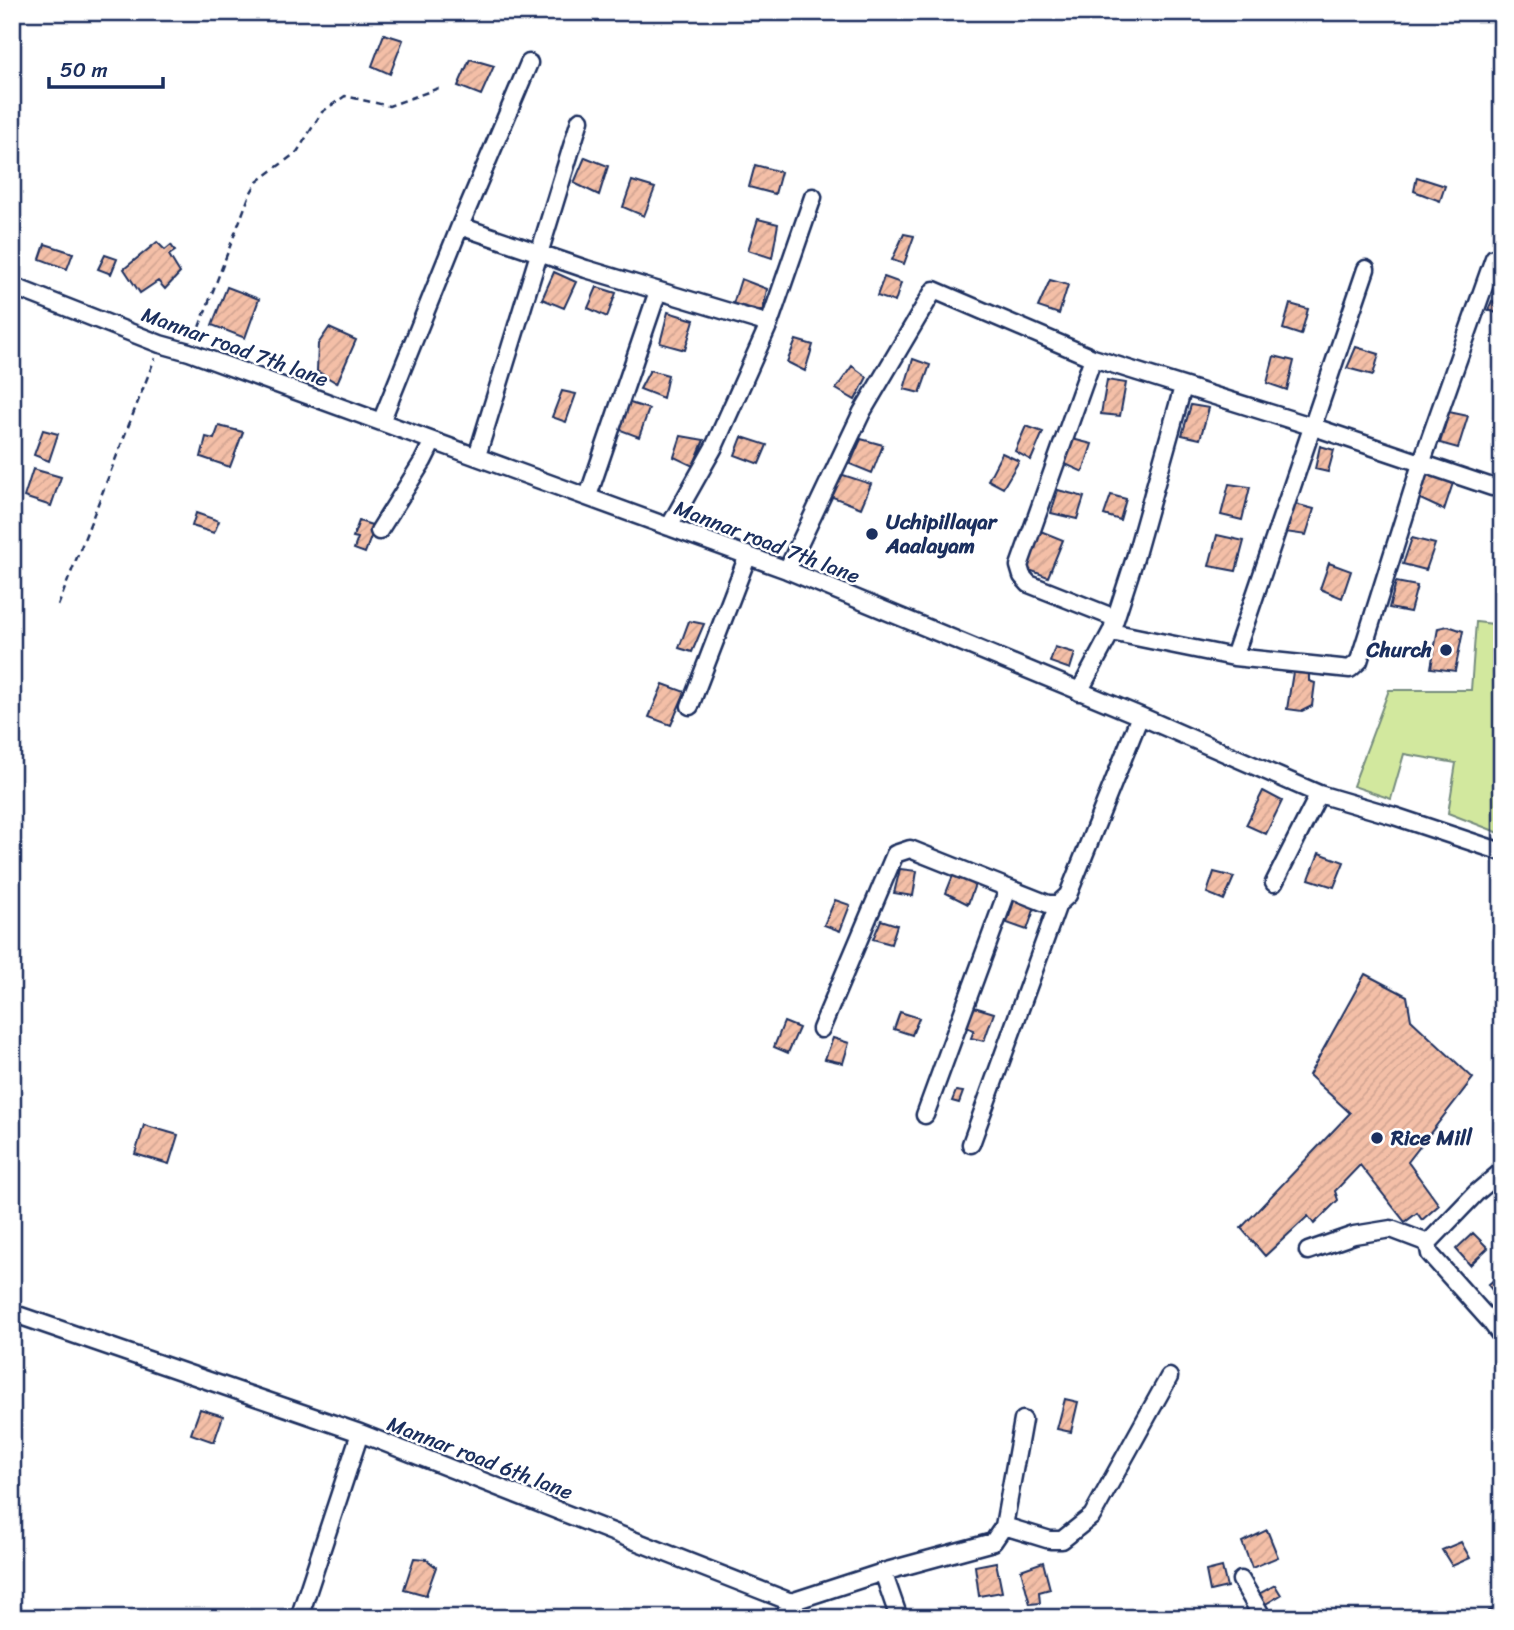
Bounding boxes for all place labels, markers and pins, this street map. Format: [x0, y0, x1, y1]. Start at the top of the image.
place label: Uchipillayar Aaalayam [885, 503, 999, 565]
marker: Uchipillayar Aaalayam [864, 526, 880, 542]
place label: Church [1366, 631, 1432, 669]
marker: Church [1438, 642, 1454, 658]
place label: Rice Mill [1390, 1119, 1473, 1157]
marker: Rice Mill [1369, 1130, 1385, 1146]

